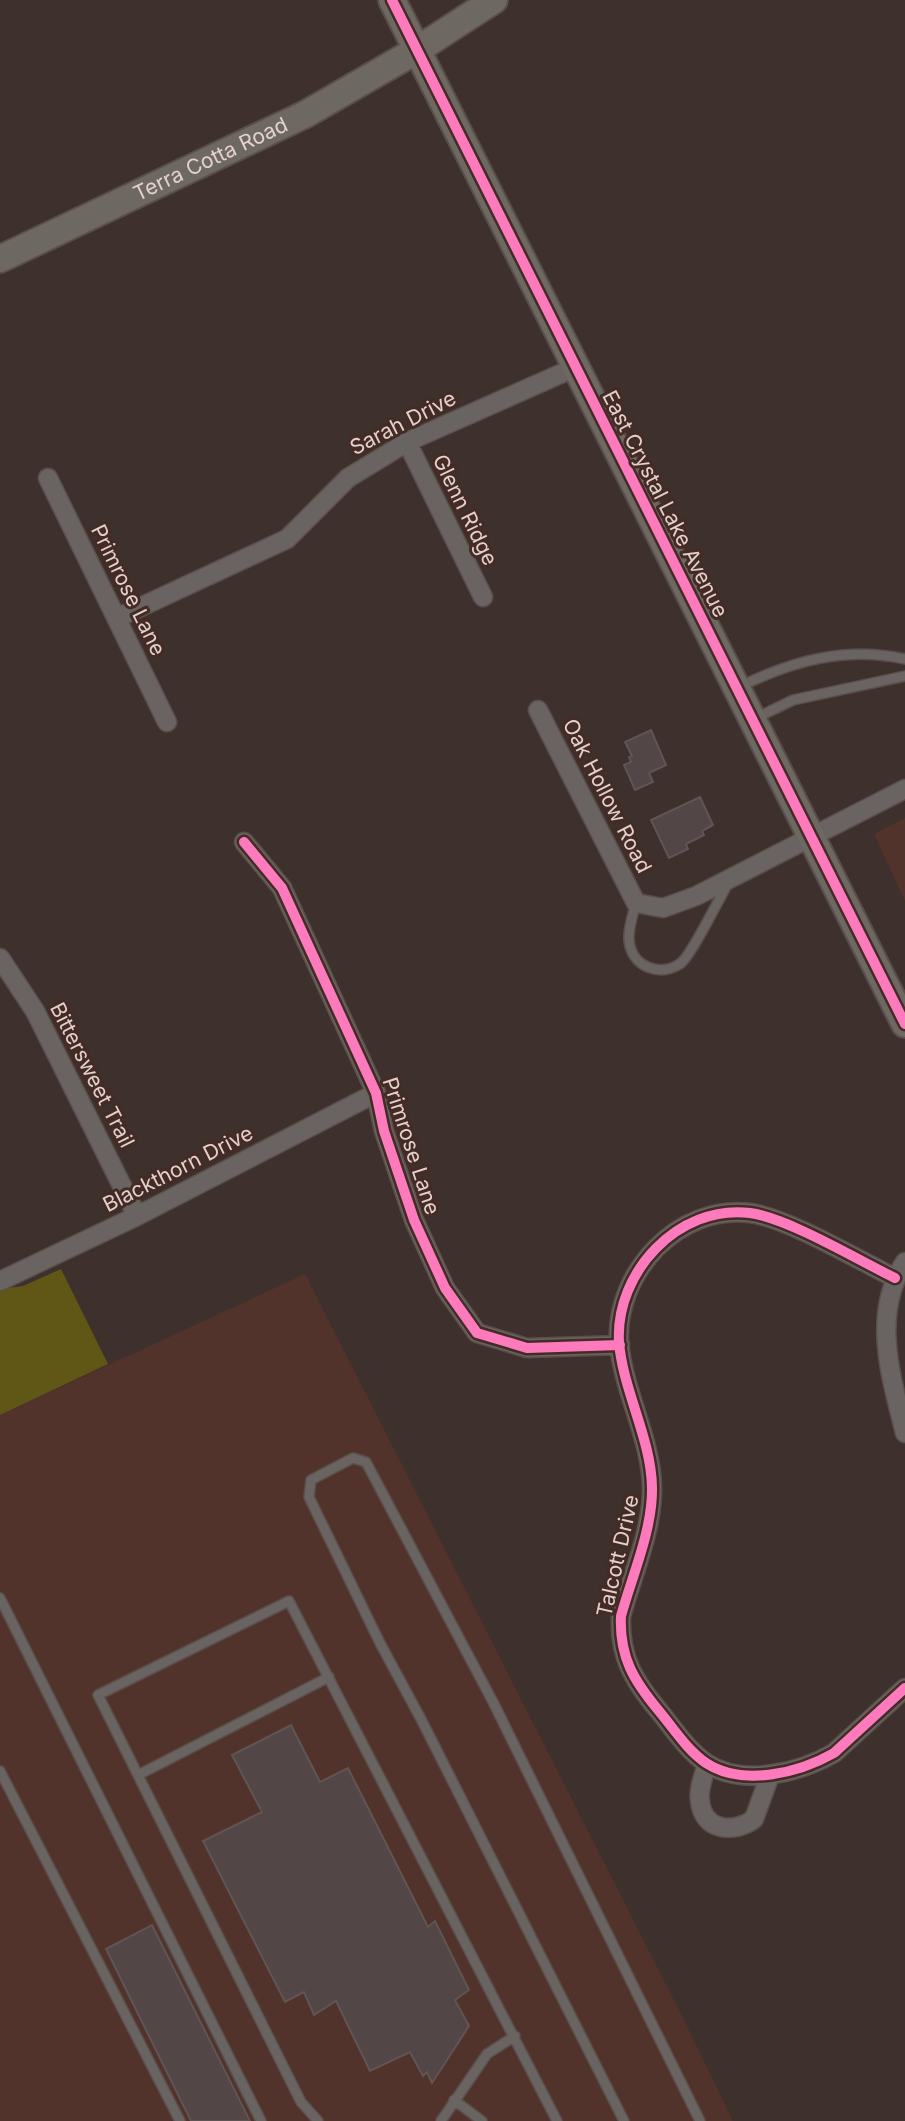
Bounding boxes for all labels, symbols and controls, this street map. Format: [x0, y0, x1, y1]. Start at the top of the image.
street label: Terra Cotta Road [129, 112, 291, 206]
street label: Sarah Drive [346, 385, 460, 460]
street label: East Crystal Lake Avenue [597, 386, 734, 621]
street label: Glenn Ridge [428, 450, 503, 569]
street label: Primrose Lane [86, 520, 171, 659]
street label: Oak Hollow Road [558, 715, 657, 877]
street label: Bittersweet Trail [45, 998, 140, 1151]
street label: Primrose Lane [378, 1074, 445, 1218]
street label: Blackthorn Drive [99, 1120, 257, 1217]
street label: Talcott Drive [591, 1492, 644, 1619]

